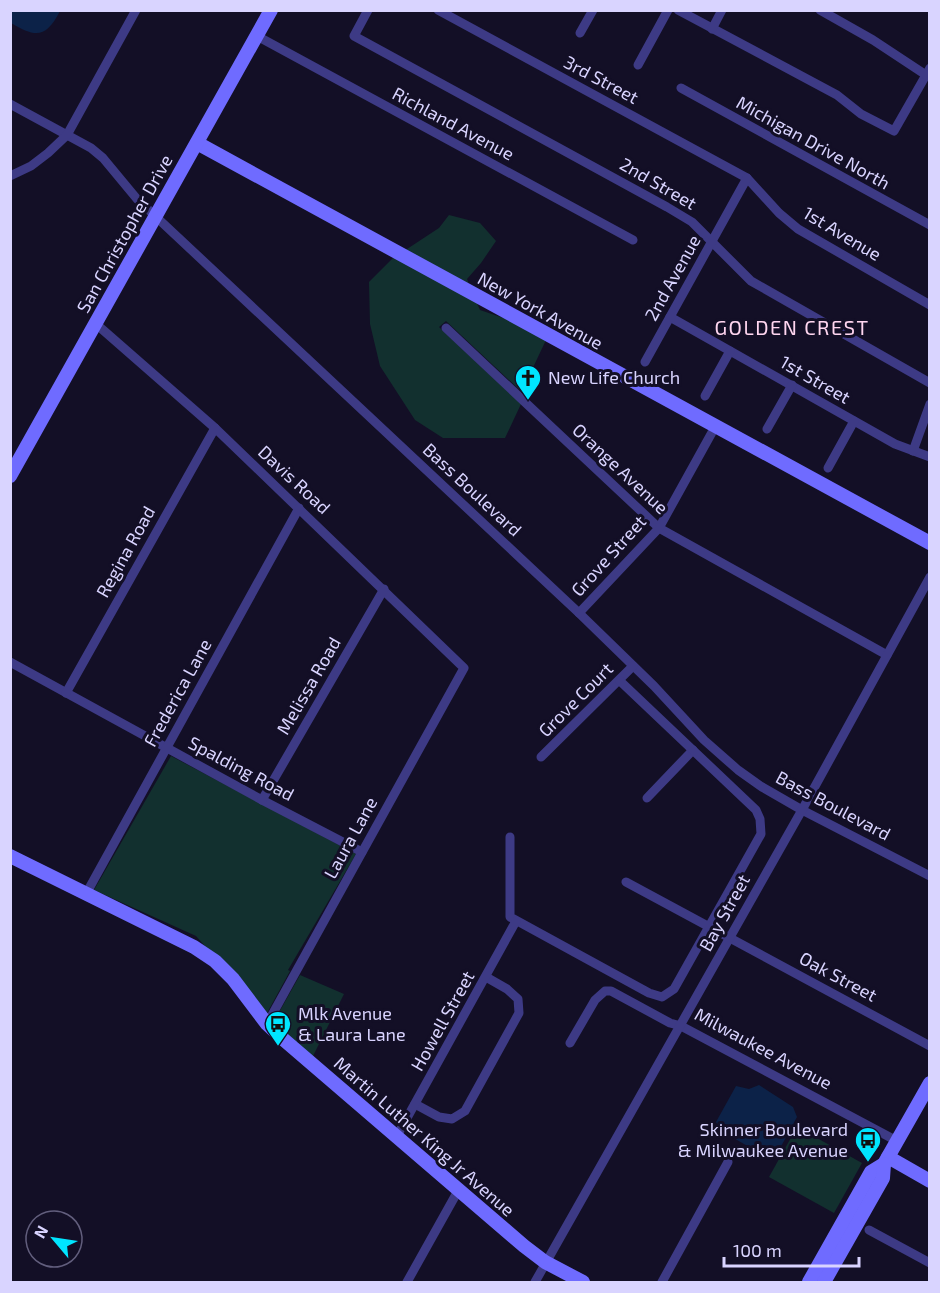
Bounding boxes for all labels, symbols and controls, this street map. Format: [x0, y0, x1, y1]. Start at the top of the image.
street label: 3rd Street [560, 50, 643, 108]
street label: Richland Avenue [389, 82, 518, 164]
street label: Michigan Drive North [733, 91, 894, 194]
street label: San Christopher Drive [72, 151, 177, 316]
street label: 2nd Street [616, 152, 701, 214]
street label: 1st Avenue [800, 201, 886, 265]
street label: 2nd Avenue [640, 231, 705, 324]
street label: New York Avenue [474, 267, 607, 354]
district label: GOLDEN CREST [714, 315, 870, 339]
street label: 1st Street [777, 350, 855, 408]
church icon: New Life Church [513, 363, 543, 401]
place label: New Life Church [548, 366, 680, 388]
street label: Orange Avenue [568, 418, 673, 518]
street label: Bass Boulevard [419, 438, 526, 540]
street label: Davis Road [254, 440, 335, 518]
street label: Regina Road [91, 502, 159, 601]
street label: Grove Street [566, 510, 650, 600]
street label: Melissa Road [271, 633, 345, 738]
street label: Frederica Lane [138, 635, 216, 750]
street label: Grove Court [533, 657, 617, 741]
street label: Spalding Road [185, 731, 298, 805]
street label: Bass Boulevard [772, 766, 895, 845]
street label: Laura Lane [319, 793, 382, 882]
street label: Bay Street [694, 870, 754, 955]
street label: Oak Street [796, 946, 881, 1006]
street label: Howell Street [406, 967, 479, 1074]
place label: Mlk Avenue & Laura Lane [298, 1002, 406, 1045]
street label: Milwaukee Avenue [691, 1003, 836, 1094]
bus stop icon: Mlk Avenue & Laura Lane [263, 1009, 293, 1047]
street label: Martin Luther King Jr Avenue [330, 1052, 519, 1221]
place label: Skinner Boulevard & Milwaukee Avenue [678, 1118, 848, 1161]
bus stop icon: Skinner Boulevard & Milwaukee Avenue [853, 1125, 883, 1163]
north arrow [24, 1209, 84, 1269]
text: N [29, 1222, 52, 1241]
scale bar [724, 1230, 859, 1268]
text: 100 m [733, 1239, 782, 1261]

